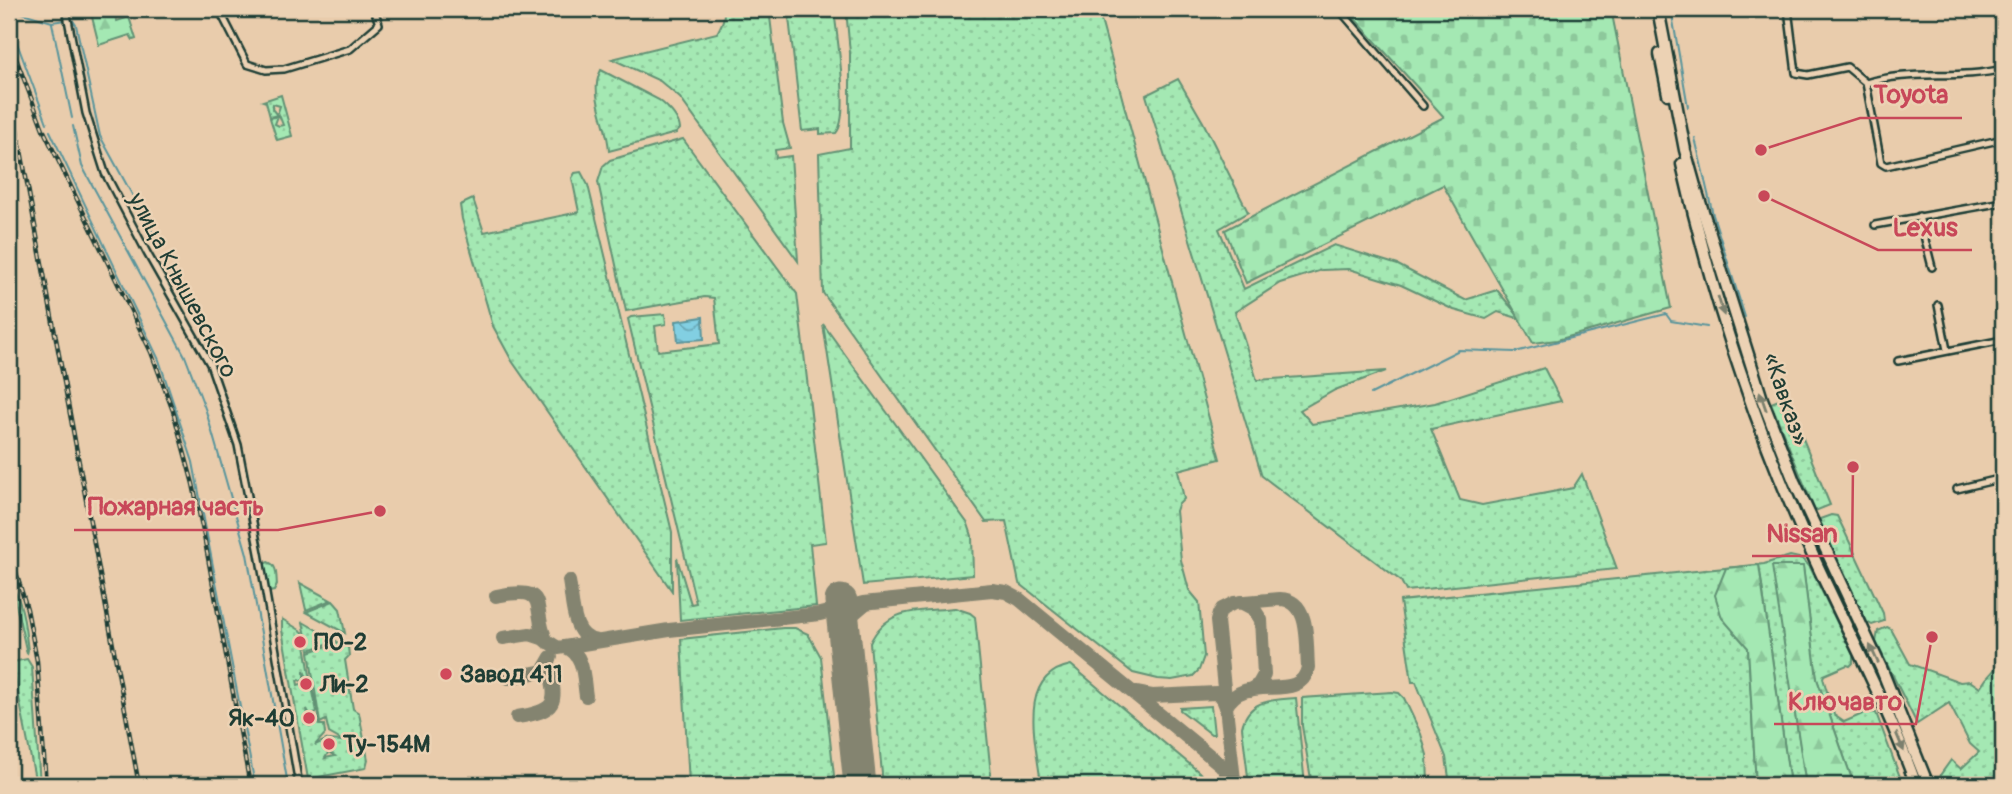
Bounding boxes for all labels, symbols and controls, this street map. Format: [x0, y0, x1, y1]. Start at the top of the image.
callout: Toyota [1860, 71, 1962, 118]
text: Toyota [1873, 79, 1948, 111]
street label: улица Кнышевского [121, 187, 244, 383]
callout: Lexus [1878, 203, 1972, 250]
text: Lexus [1892, 212, 1958, 244]
one-way arrow [1716, 295, 1727, 316]
street label: «Кавказ» [1756, 349, 1815, 449]
one-way arrow [1757, 390, 1768, 411]
callout: Пожарная часть [74, 483, 278, 530]
text: Пожарная часть [88, 491, 264, 523]
callout: Nissan [1752, 509, 1852, 556]
text: Nissan [1766, 518, 1838, 550]
place label: ПО-2 [314, 628, 367, 657]
marker: ПО-2 [292, 634, 308, 650]
one-way arrow [1868, 644, 1880, 664]
place label: Завод 411 [460, 660, 563, 689]
marker: Завод 411 [438, 666, 454, 682]
place label: Ли-2 [319, 670, 369, 699]
marker: Ли-2 [298, 676, 314, 692]
callout: Ключавто [1774, 677, 1916, 724]
text: Ключавто [1788, 686, 1902, 718]
place label: Як-40 [228, 704, 295, 733]
marker: Як-40 [301, 710, 317, 726]
place label: Ту-154М [342, 730, 430, 759]
one-way arrow [1894, 732, 1905, 753]
marker: Ту-154М [321, 736, 337, 752]

